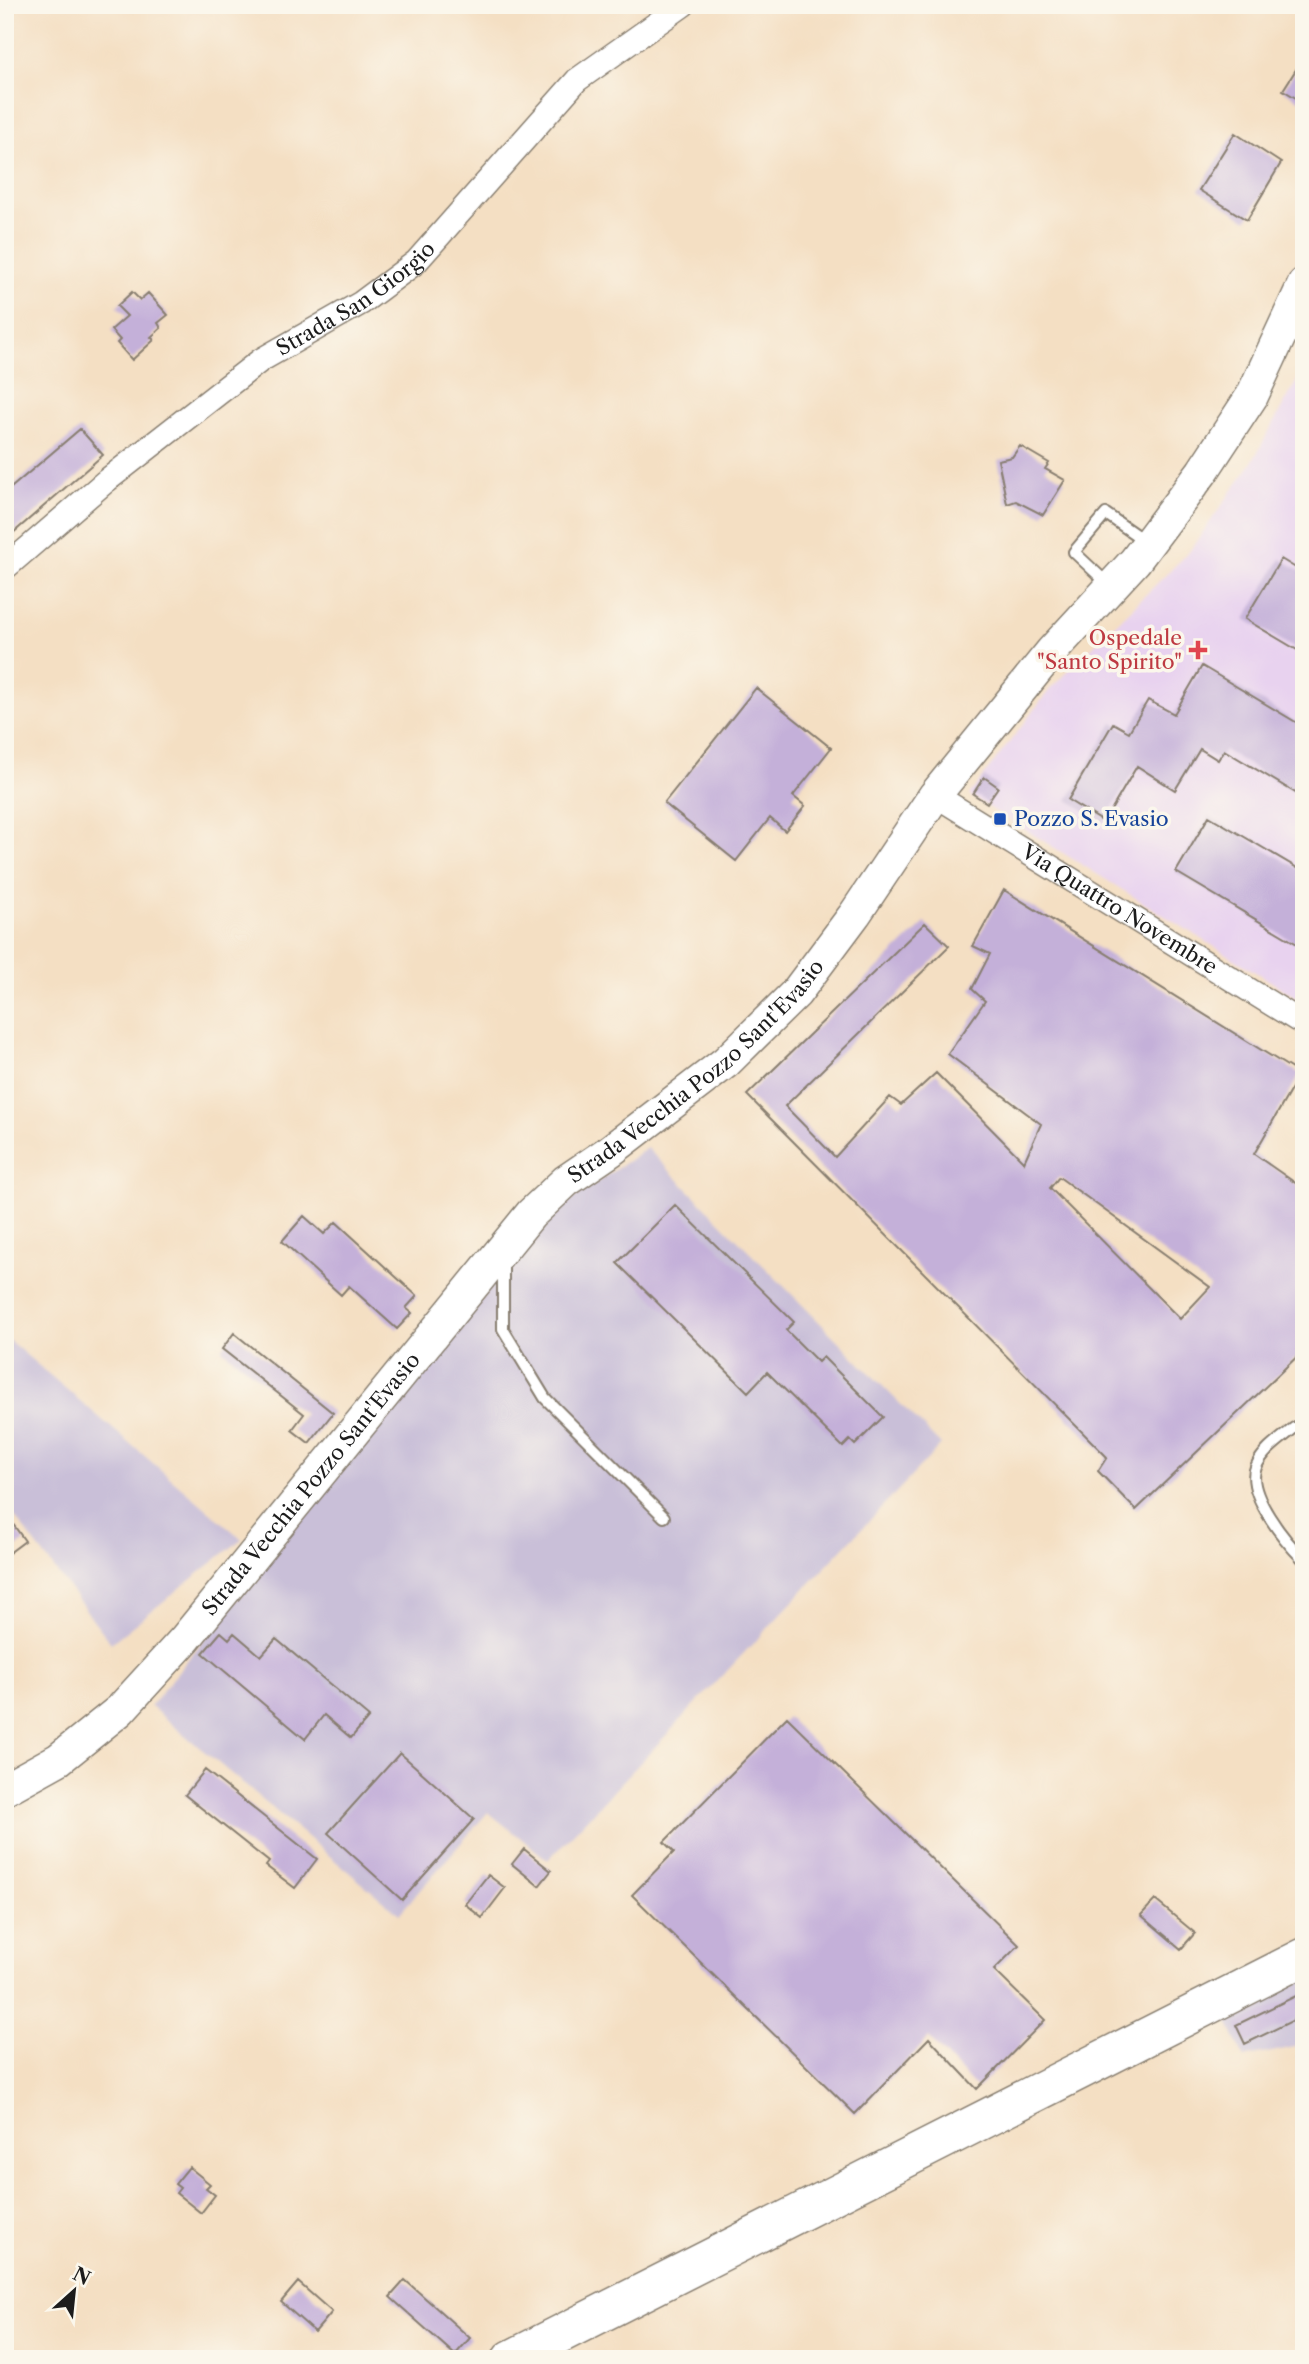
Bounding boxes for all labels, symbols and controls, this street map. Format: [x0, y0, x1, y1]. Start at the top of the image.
street label: Strada San Giorgio [272, 236, 440, 361]
place label: Ospedale "Santo Spirito" [1037, 625, 1182, 674]
marker: Ospedale "Santo Spirito" [1188, 640, 1208, 660]
place label: Pozzo S. Evasio [1014, 806, 1169, 831]
marker: Pozzo S. Evasio [992, 811, 1008, 827]
street label: Via Quattro Novembre [1016, 838, 1222, 979]
street label: Strada Vecchia Pozzo Sant'Evasio [563, 954, 829, 1188]
street label: Strada Vecchia Pozzo Sant'Evasio [196, 1347, 425, 1620]
north arrow [38, 2256, 108, 2326]
text: N [69, 2262, 94, 2290]

